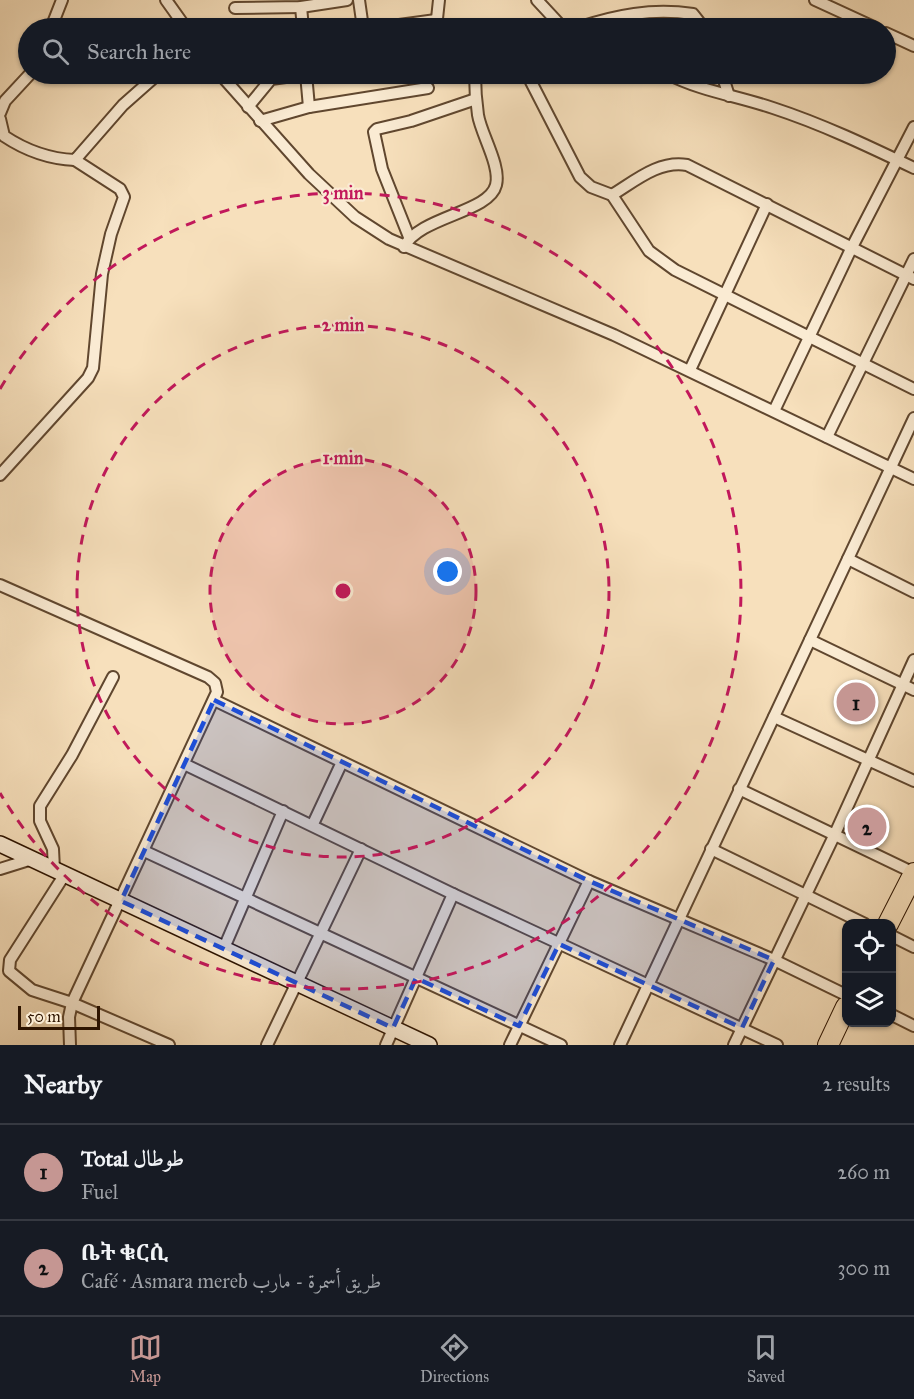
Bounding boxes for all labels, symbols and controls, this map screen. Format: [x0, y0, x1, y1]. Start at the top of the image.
search box [18, 18, 896, 84]
icon: search [39, 35, 72, 68]
text: Search here [87, 38, 191, 65]
text: 3 min [323, 182, 364, 205]
text: 2 min [322, 314, 365, 336]
text: 1 min [323, 447, 364, 469]
your location [433, 557, 462, 586]
centre of rings [333, 581, 353, 601]
pin: 1 [836, 680, 876, 724]
pin: 2 [848, 804, 886, 850]
map controls [842, 919, 896, 1027]
button: locate [842, 919, 896, 973]
button: layers [842, 973, 896, 1027]
scale bar [18, 1003, 100, 1030]
text: 50 m [27, 1007, 61, 1026]
text: Nearby [24, 1068, 102, 1100]
text: 2 results [822, 1072, 890, 1096]
text: Total طوطال [81, 1145, 184, 1172]
text: 1 [40, 1160, 47, 1184]
text: 260 m [837, 1160, 890, 1184]
text: Fuel [81, 1180, 118, 1204]
text: ቤት ቁርሲ [81, 1239, 168, 1266]
text: 2 [39, 1256, 48, 1280]
text: 300 m [838, 1256, 890, 1280]
text: Café · Asmara mereb طريق أسمرة - مارب [81, 1269, 381, 1293]
tab: Map [129, 1331, 162, 1386]
tab: Directions [420, 1331, 489, 1386]
tab: Saved [747, 1331, 785, 1386]

